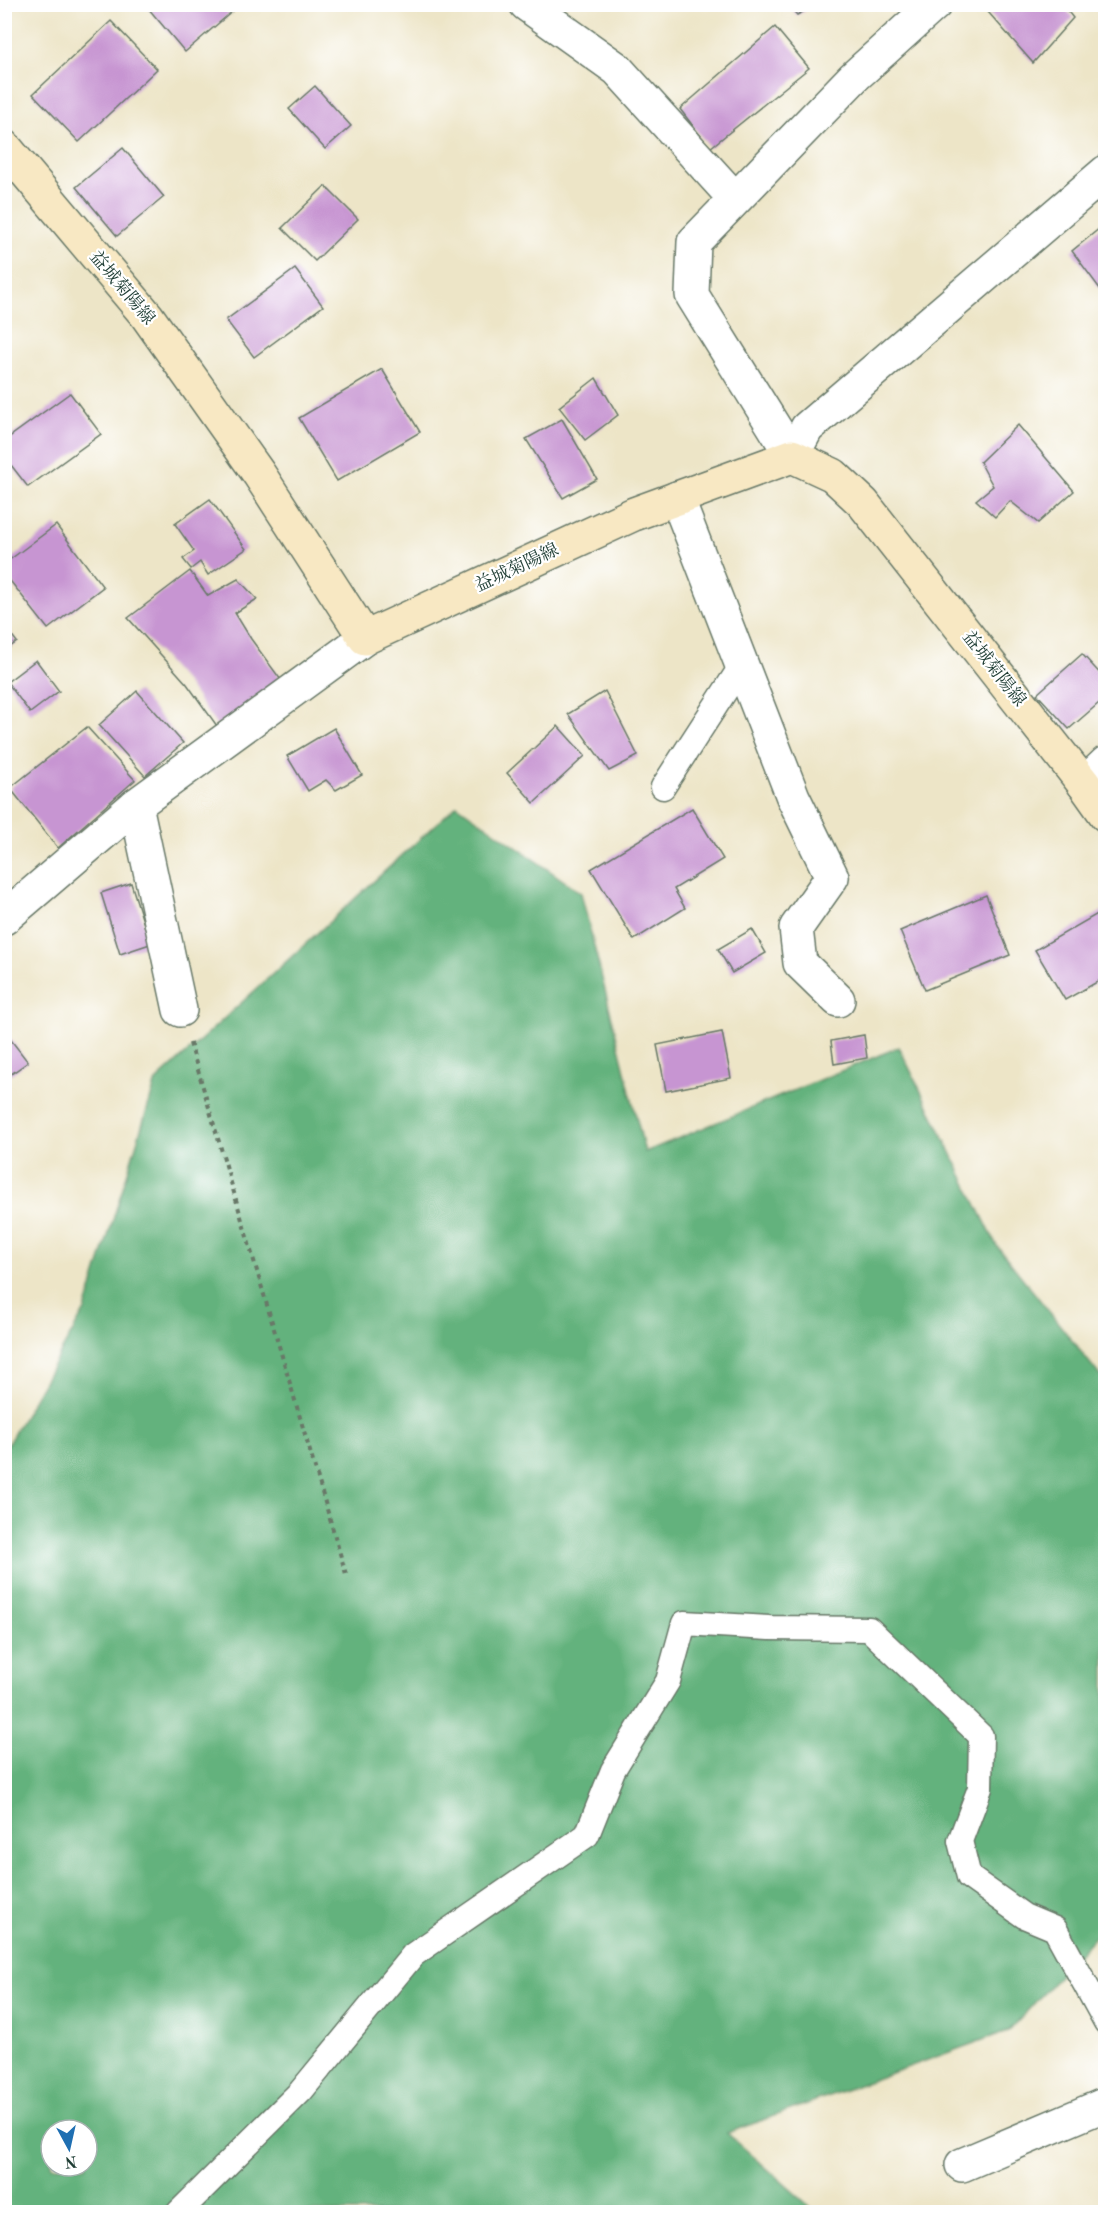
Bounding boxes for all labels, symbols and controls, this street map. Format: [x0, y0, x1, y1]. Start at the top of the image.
street label: 益城菊陽線 [86, 246, 159, 328]
street label: 益城菊陽線 [472, 539, 562, 595]
street label: 益城菊陽線 [959, 627, 1030, 710]
north arrow [39, 2118, 99, 2178]
text: N [63, 2152, 78, 2170]

